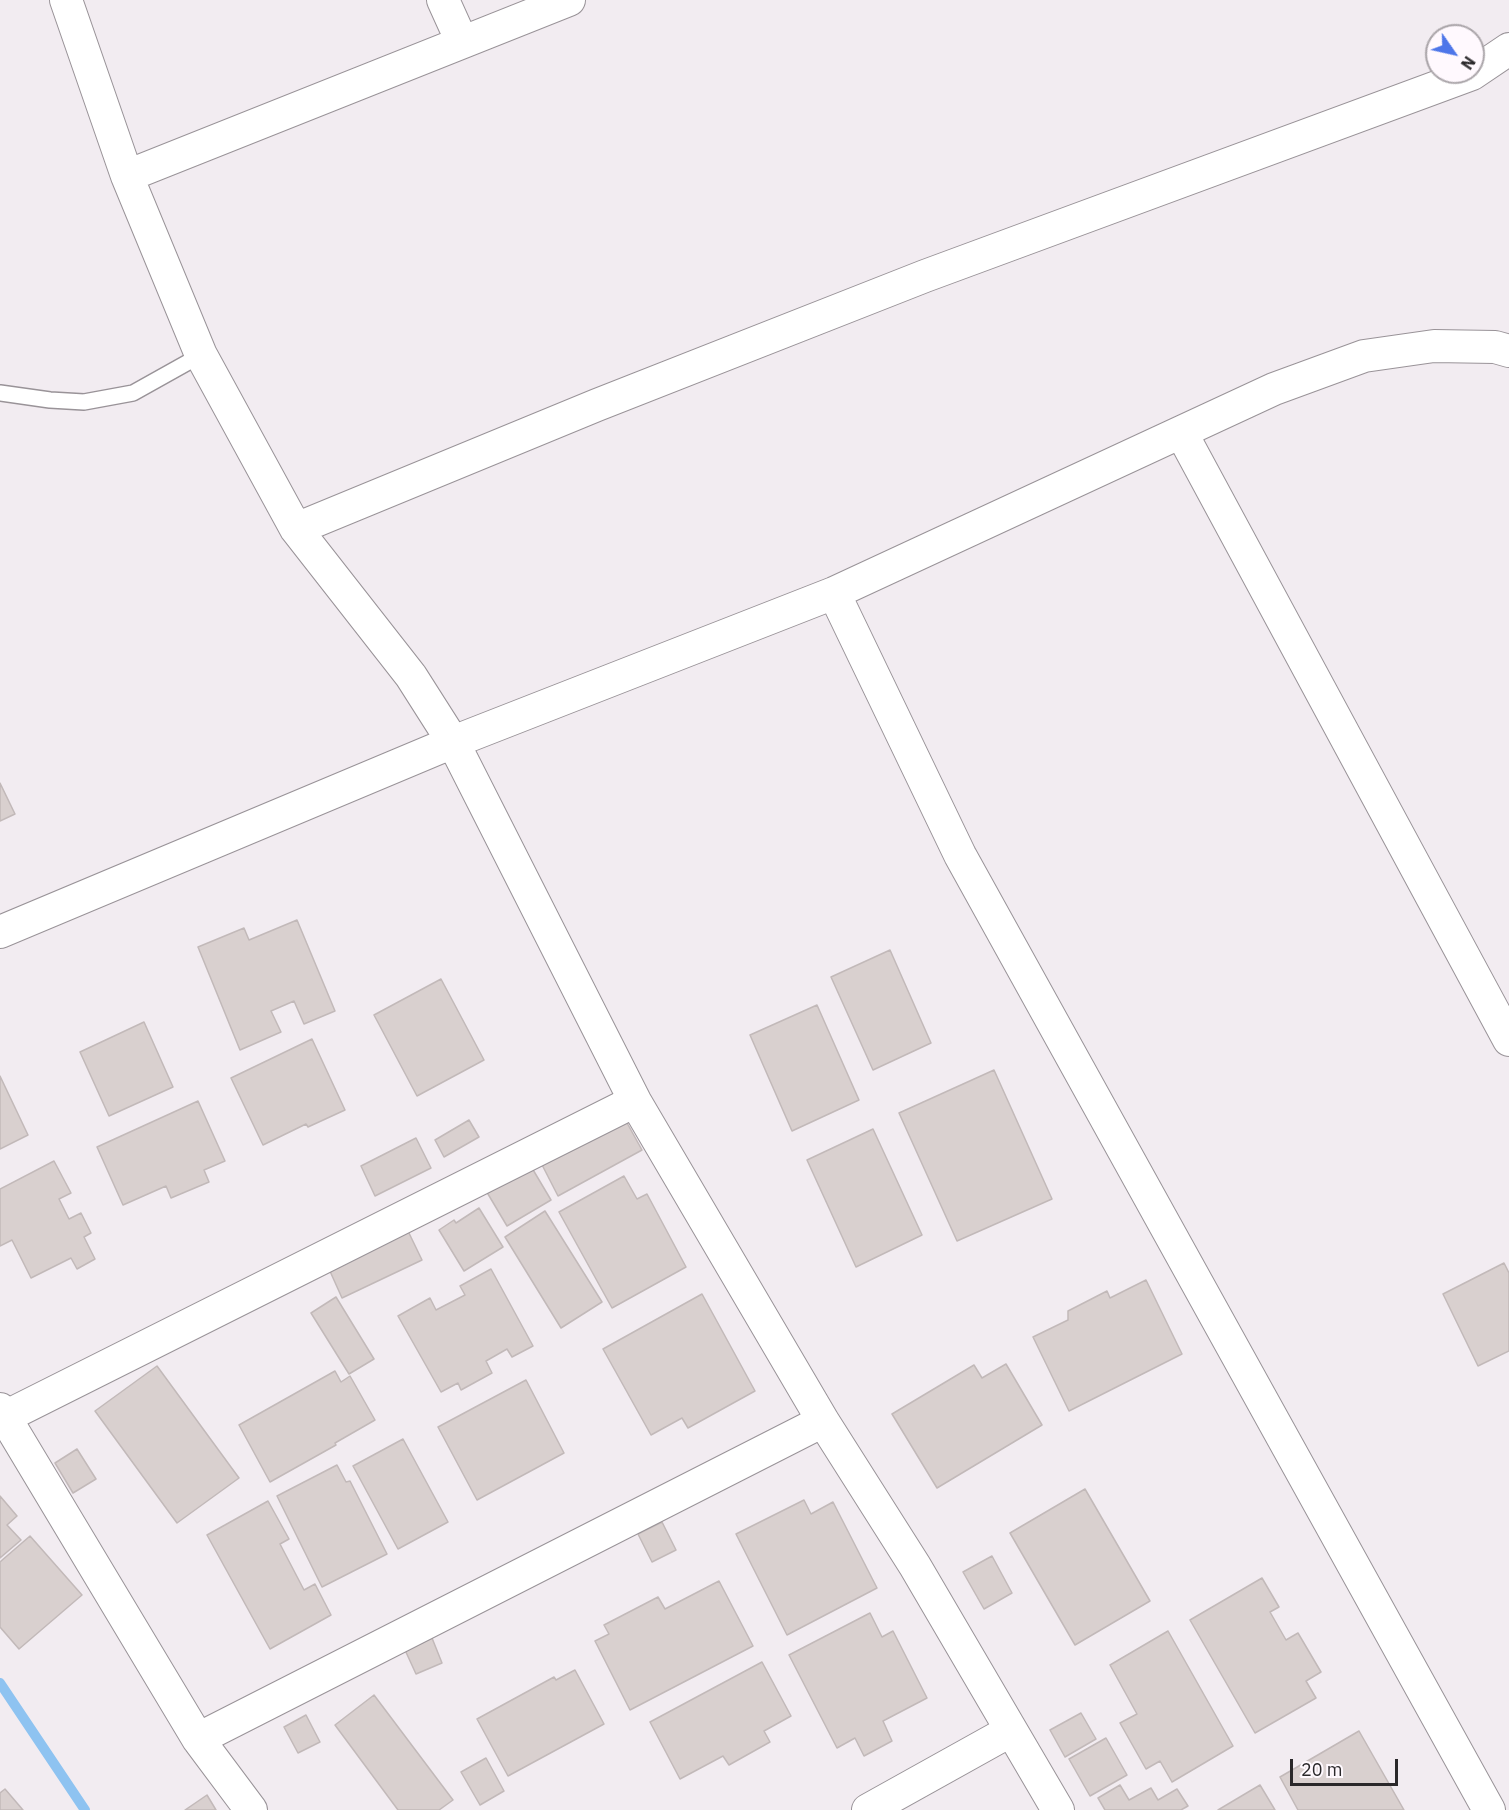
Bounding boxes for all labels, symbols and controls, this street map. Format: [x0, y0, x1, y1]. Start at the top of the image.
north arrow [1425, 24, 1485, 84]
text: N [1457, 53, 1480, 73]
scale bar [1293, 1747, 1401, 1785]
text: 20 m [1301, 1758, 1343, 1781]

